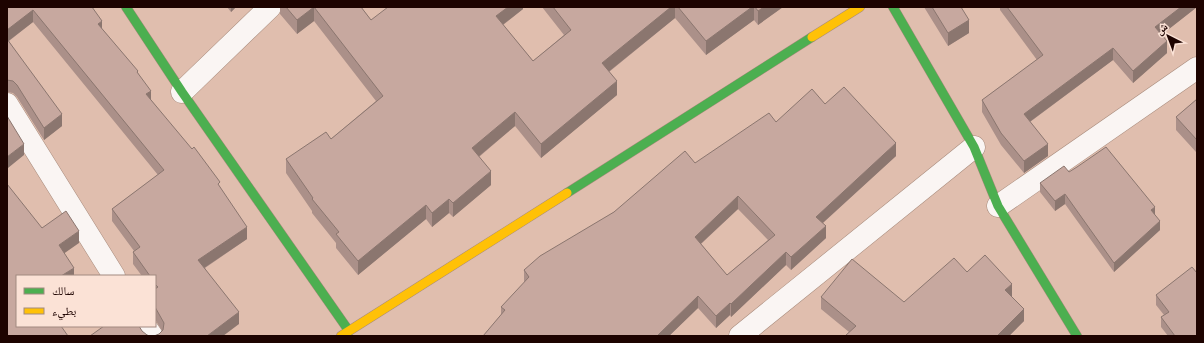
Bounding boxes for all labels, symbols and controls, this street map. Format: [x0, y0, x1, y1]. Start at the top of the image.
north arrow [1148, 16, 1188, 56]
text: ش [1152, 19, 1171, 38]
legend [16, 275, 156, 327]
text: سالك [52, 283, 74, 298]
text: بطيء [52, 303, 76, 321]

